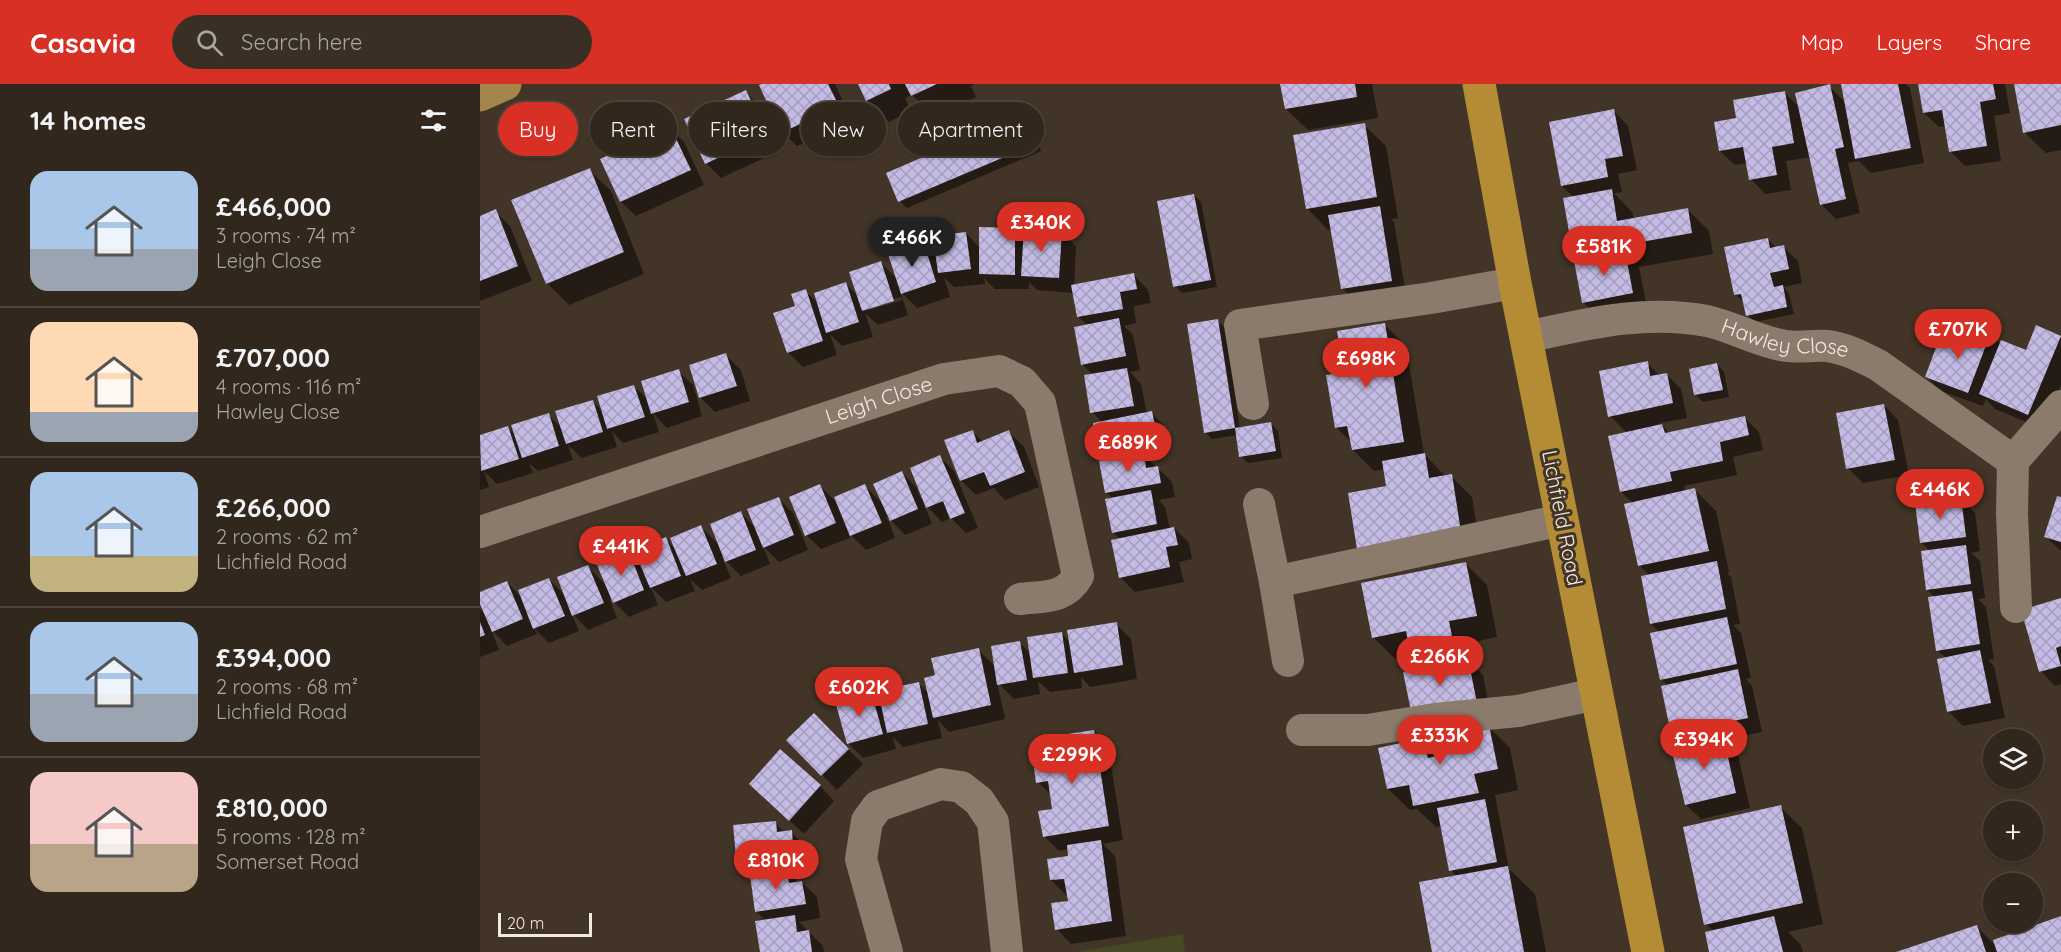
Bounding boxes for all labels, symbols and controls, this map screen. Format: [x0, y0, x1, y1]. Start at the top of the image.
search box [172, 15, 592, 69]
text: Casavia [30, 25, 136, 60]
icon: search [193, 26, 226, 59]
text: Search here [241, 28, 363, 56]
text: Map [1801, 29, 1844, 55]
text: Layers [1877, 29, 1942, 55]
text: Share [1975, 29, 2031, 55]
chip: Buy [498, 102, 578, 156]
chip: Rent [590, 102, 677, 156]
chip: Filters [689, 102, 789, 156]
chip: New [801, 102, 886, 156]
chip: Apartment [898, 102, 1044, 156]
text: 14 homes [30, 104, 146, 137]
icon: filters [417, 104, 450, 137]
text: £466,000 [216, 190, 331, 223]
icon: home [78, 195, 150, 267]
pin: £340K [999, 202, 1083, 253]
text: £340K [1011, 209, 1071, 234]
pin: £466K [870, 217, 954, 268]
text: 3 rooms · 74 m² [216, 223, 356, 248]
text: £466K [882, 224, 942, 249]
pin: £581K [1562, 226, 1646, 277]
text: £581K [1576, 233, 1632, 258]
text: Leigh Close [216, 248, 322, 273]
pin: £707K [1916, 309, 2000, 360]
street label: Hawley Close [1718, 312, 1853, 363]
text: £707K [1928, 316, 1988, 341]
pin: £698K [1324, 338, 1408, 389]
text: £707,000 [216, 341, 330, 374]
text: £698K [1337, 345, 1395, 370]
icon: home [78, 346, 150, 418]
street label: Leigh Close [822, 370, 935, 429]
text: 4 rooms · 116 m² [216, 374, 361, 399]
text: Hawley Close [216, 399, 340, 424]
pin: £689K [1086, 422, 1170, 473]
text: £689K [1099, 429, 1157, 454]
street label: Lichfield Road [1537, 448, 1589, 588]
pin: £446K [1898, 469, 1982, 520]
text: £446K [1910, 476, 1970, 501]
text: £266,000 [216, 491, 331, 524]
icon: home [78, 496, 150, 568]
text: 2 rooms · 62 m² [216, 524, 358, 549]
pin: £441K [579, 526, 663, 577]
text: £441K [593, 533, 649, 558]
text: Lichfield Road [216, 549, 347, 574]
pin: £266K [1398, 636, 1482, 687]
text: £394,000 [216, 641, 331, 674]
text: £266K [1410, 643, 1470, 668]
icon: home [78, 646, 150, 718]
pin: £602K [817, 667, 901, 718]
text: 2 rooms · 68 m² [216, 674, 358, 699]
text: £602K [829, 674, 889, 699]
text: Lichfield Road [216, 699, 347, 724]
pin: £333K [1398, 715, 1482, 766]
pin: £394K [1662, 719, 1746, 770]
text: £333K [1411, 722, 1469, 747]
text: £394K [1674, 726, 1734, 751]
map controls [1983, 729, 2043, 933]
button: layers [1983, 729, 2043, 789]
pin: £299K [1030, 734, 1114, 785]
text: £299K [1042, 741, 1102, 766]
text: £810,000 [216, 791, 328, 824]
icon: home [78, 796, 150, 868]
button: + [1983, 801, 2043, 861]
text: 5 rooms · 128 m² [216, 824, 366, 849]
pin: £810K [734, 840, 818, 891]
text: £810K [748, 847, 804, 872]
text: Somerset Road [216, 849, 359, 874]
button: − [1983, 873, 2043, 933]
scale bar [498, 910, 592, 938]
text: 20 m [507, 913, 544, 933]

